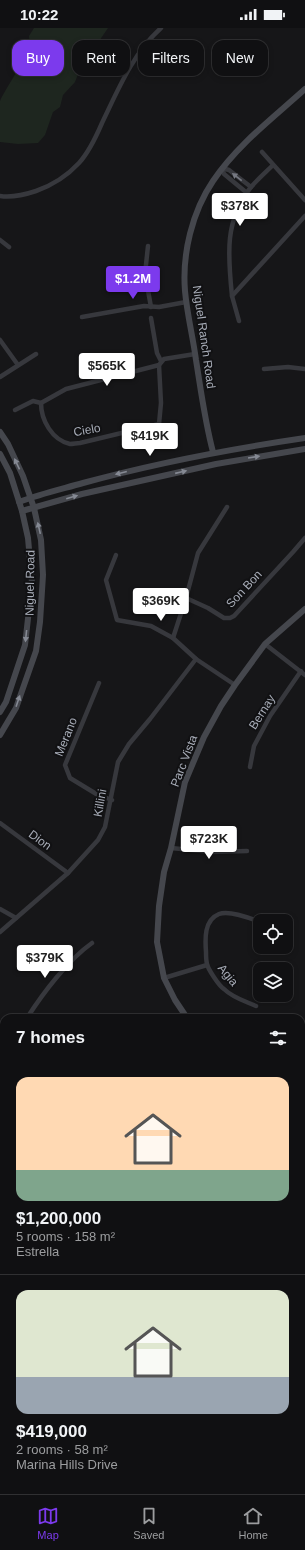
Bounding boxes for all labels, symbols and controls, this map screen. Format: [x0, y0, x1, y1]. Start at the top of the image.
text: 10:22 [20, 6, 58, 23]
chip: Buy [12, 40, 64, 76]
chip: Rent [72, 40, 130, 76]
chip: Filters [138, 40, 204, 76]
chip: New [212, 40, 268, 76]
one-way arrow [231, 172, 242, 181]
pin: $378K [212, 193, 268, 227]
text: $378K [221, 198, 259, 213]
pin: $1.2M [105, 266, 161, 300]
text: $1.2M [115, 271, 151, 286]
street label: Niguel Ranch Road [190, 285, 218, 389]
pin: $565K [79, 353, 135, 387]
text: $565K [88, 358, 126, 373]
street label: Cielo [72, 421, 102, 439]
pin: $419K [122, 423, 178, 457]
text: $419K [131, 428, 169, 443]
one-way arrow [248, 454, 260, 460]
one-way arrow [14, 458, 20, 470]
one-way arrow [175, 468, 187, 474]
one-way arrow [114, 471, 127, 477]
one-way arrow [65, 494, 78, 500]
one-way arrow [35, 522, 41, 534]
street label: Niguel Road [22, 550, 38, 616]
street label: Son Bon [223, 567, 265, 611]
pin: $369K [133, 588, 189, 622]
text: $369K [142, 593, 180, 608]
one-way arrow [23, 630, 30, 642]
street label: Bernay [246, 692, 278, 732]
one-way arrow [16, 695, 22, 707]
street label: Merano [52, 715, 80, 758]
street label: Parc Vista [168, 733, 200, 789]
street label: Killini [91, 788, 109, 818]
pin: $723K [181, 826, 237, 860]
street label: Dion [26, 827, 54, 853]
text: $723K [190, 831, 228, 846]
map controls [253, 914, 293, 1002]
button: locate [253, 914, 293, 954]
pin: $379K [17, 945, 73, 979]
text: $379K [26, 950, 64, 965]
street label: Agia [215, 961, 241, 989]
button: layers [253, 962, 293, 1002]
icon: filters [267, 1027, 289, 1049]
text: 7 homes [16, 1028, 85, 1047]
icon: home [117, 1103, 189, 1175]
text: $1,200,000 [16, 1209, 101, 1228]
text: 5 rooms · 158 m² [16, 1229, 115, 1244]
text: Estrella [16, 1244, 59, 1259]
icon: home [117, 1316, 189, 1388]
text: $419,000 [16, 1422, 87, 1441]
text: 2 rooms · 58 m² [16, 1442, 108, 1457]
text: Marina Hills Drive [16, 1457, 118, 1472]
tab: Map [37, 1505, 59, 1541]
tab: Saved [133, 1505, 164, 1541]
tab: Home [239, 1505, 268, 1541]

